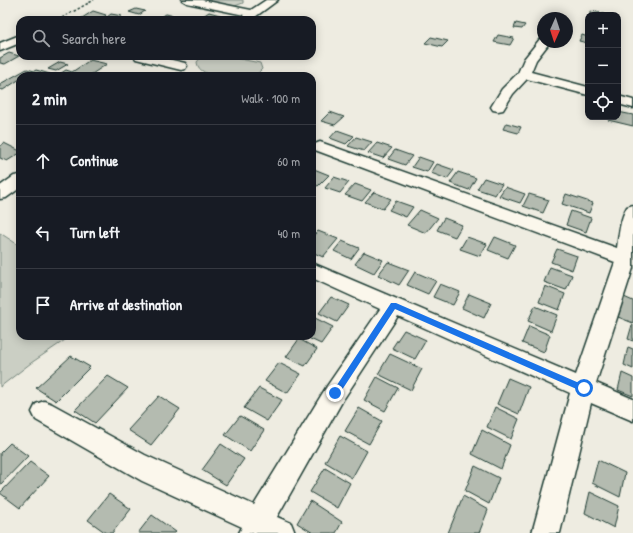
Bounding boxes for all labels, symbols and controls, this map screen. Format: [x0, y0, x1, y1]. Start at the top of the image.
north arrow [537, 12, 573, 48]
map controls [585, 12, 621, 120]
button: + [585, 12, 621, 48]
search box [16, 16, 316, 60]
icon: search [30, 27, 52, 49]
text: Search here [62, 28, 126, 49]
button: − [585, 48, 621, 84]
button: locate [585, 84, 621, 120]
text: 2 min [32, 87, 67, 110]
text: Walk · 100 m [241, 89, 300, 107]
icon: ahead [32, 150, 54, 172]
text: Continue [70, 150, 118, 171]
text: 60 m [277, 152, 300, 170]
icon: left [32, 222, 54, 244]
text: Turn left [70, 222, 120, 243]
text: 40 m [277, 224, 300, 242]
icon: arrive [32, 294, 54, 316]
text: Arrive at destination [70, 294, 182, 315]
route start [575, 379, 593, 397]
route end [326, 384, 344, 402]

